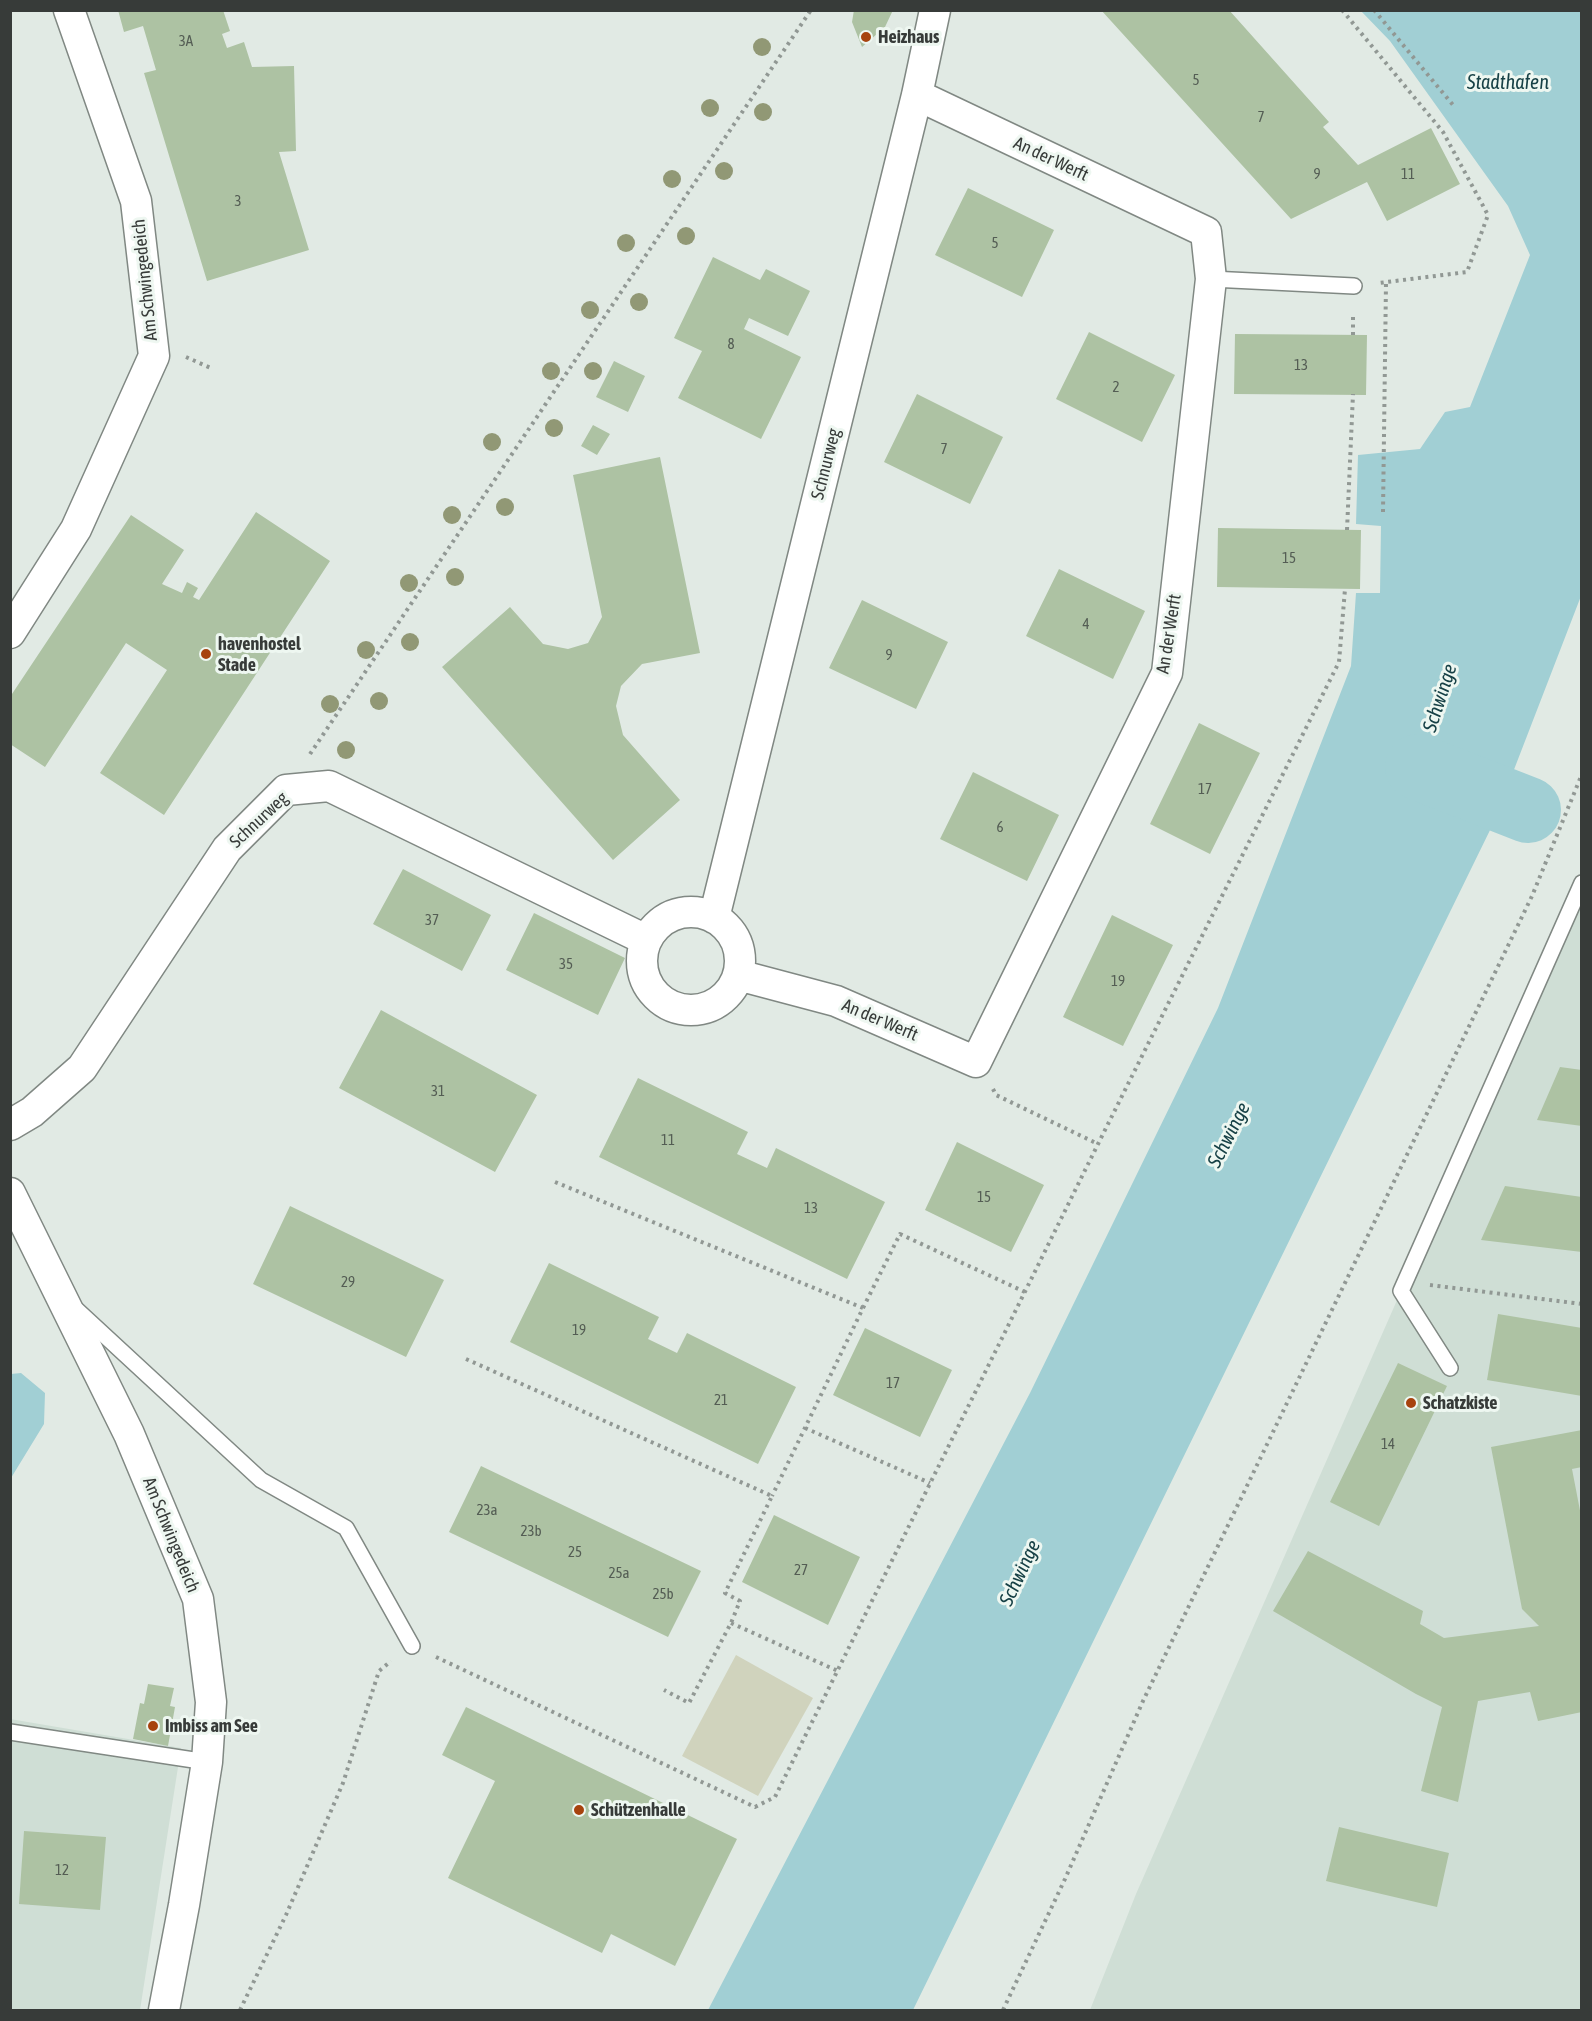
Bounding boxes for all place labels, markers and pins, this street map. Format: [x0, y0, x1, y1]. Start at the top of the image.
place label: Heizhaus [878, 26, 939, 48]
marker: Heizhaus [859, 30, 873, 44]
place label: havenhostel Stade [218, 633, 301, 676]
marker: havenhostel Stade [199, 647, 213, 661]
place label: Schatzkiste [1423, 1392, 1497, 1414]
marker: Schatzkiste [1404, 1396, 1418, 1410]
place label: Imbiss am See [165, 1715, 258, 1737]
marker: Imbiss am See [146, 1719, 160, 1733]
place label: Schützenhalle [591, 1799, 686, 1821]
marker: Schützenhalle [572, 1803, 586, 1817]

